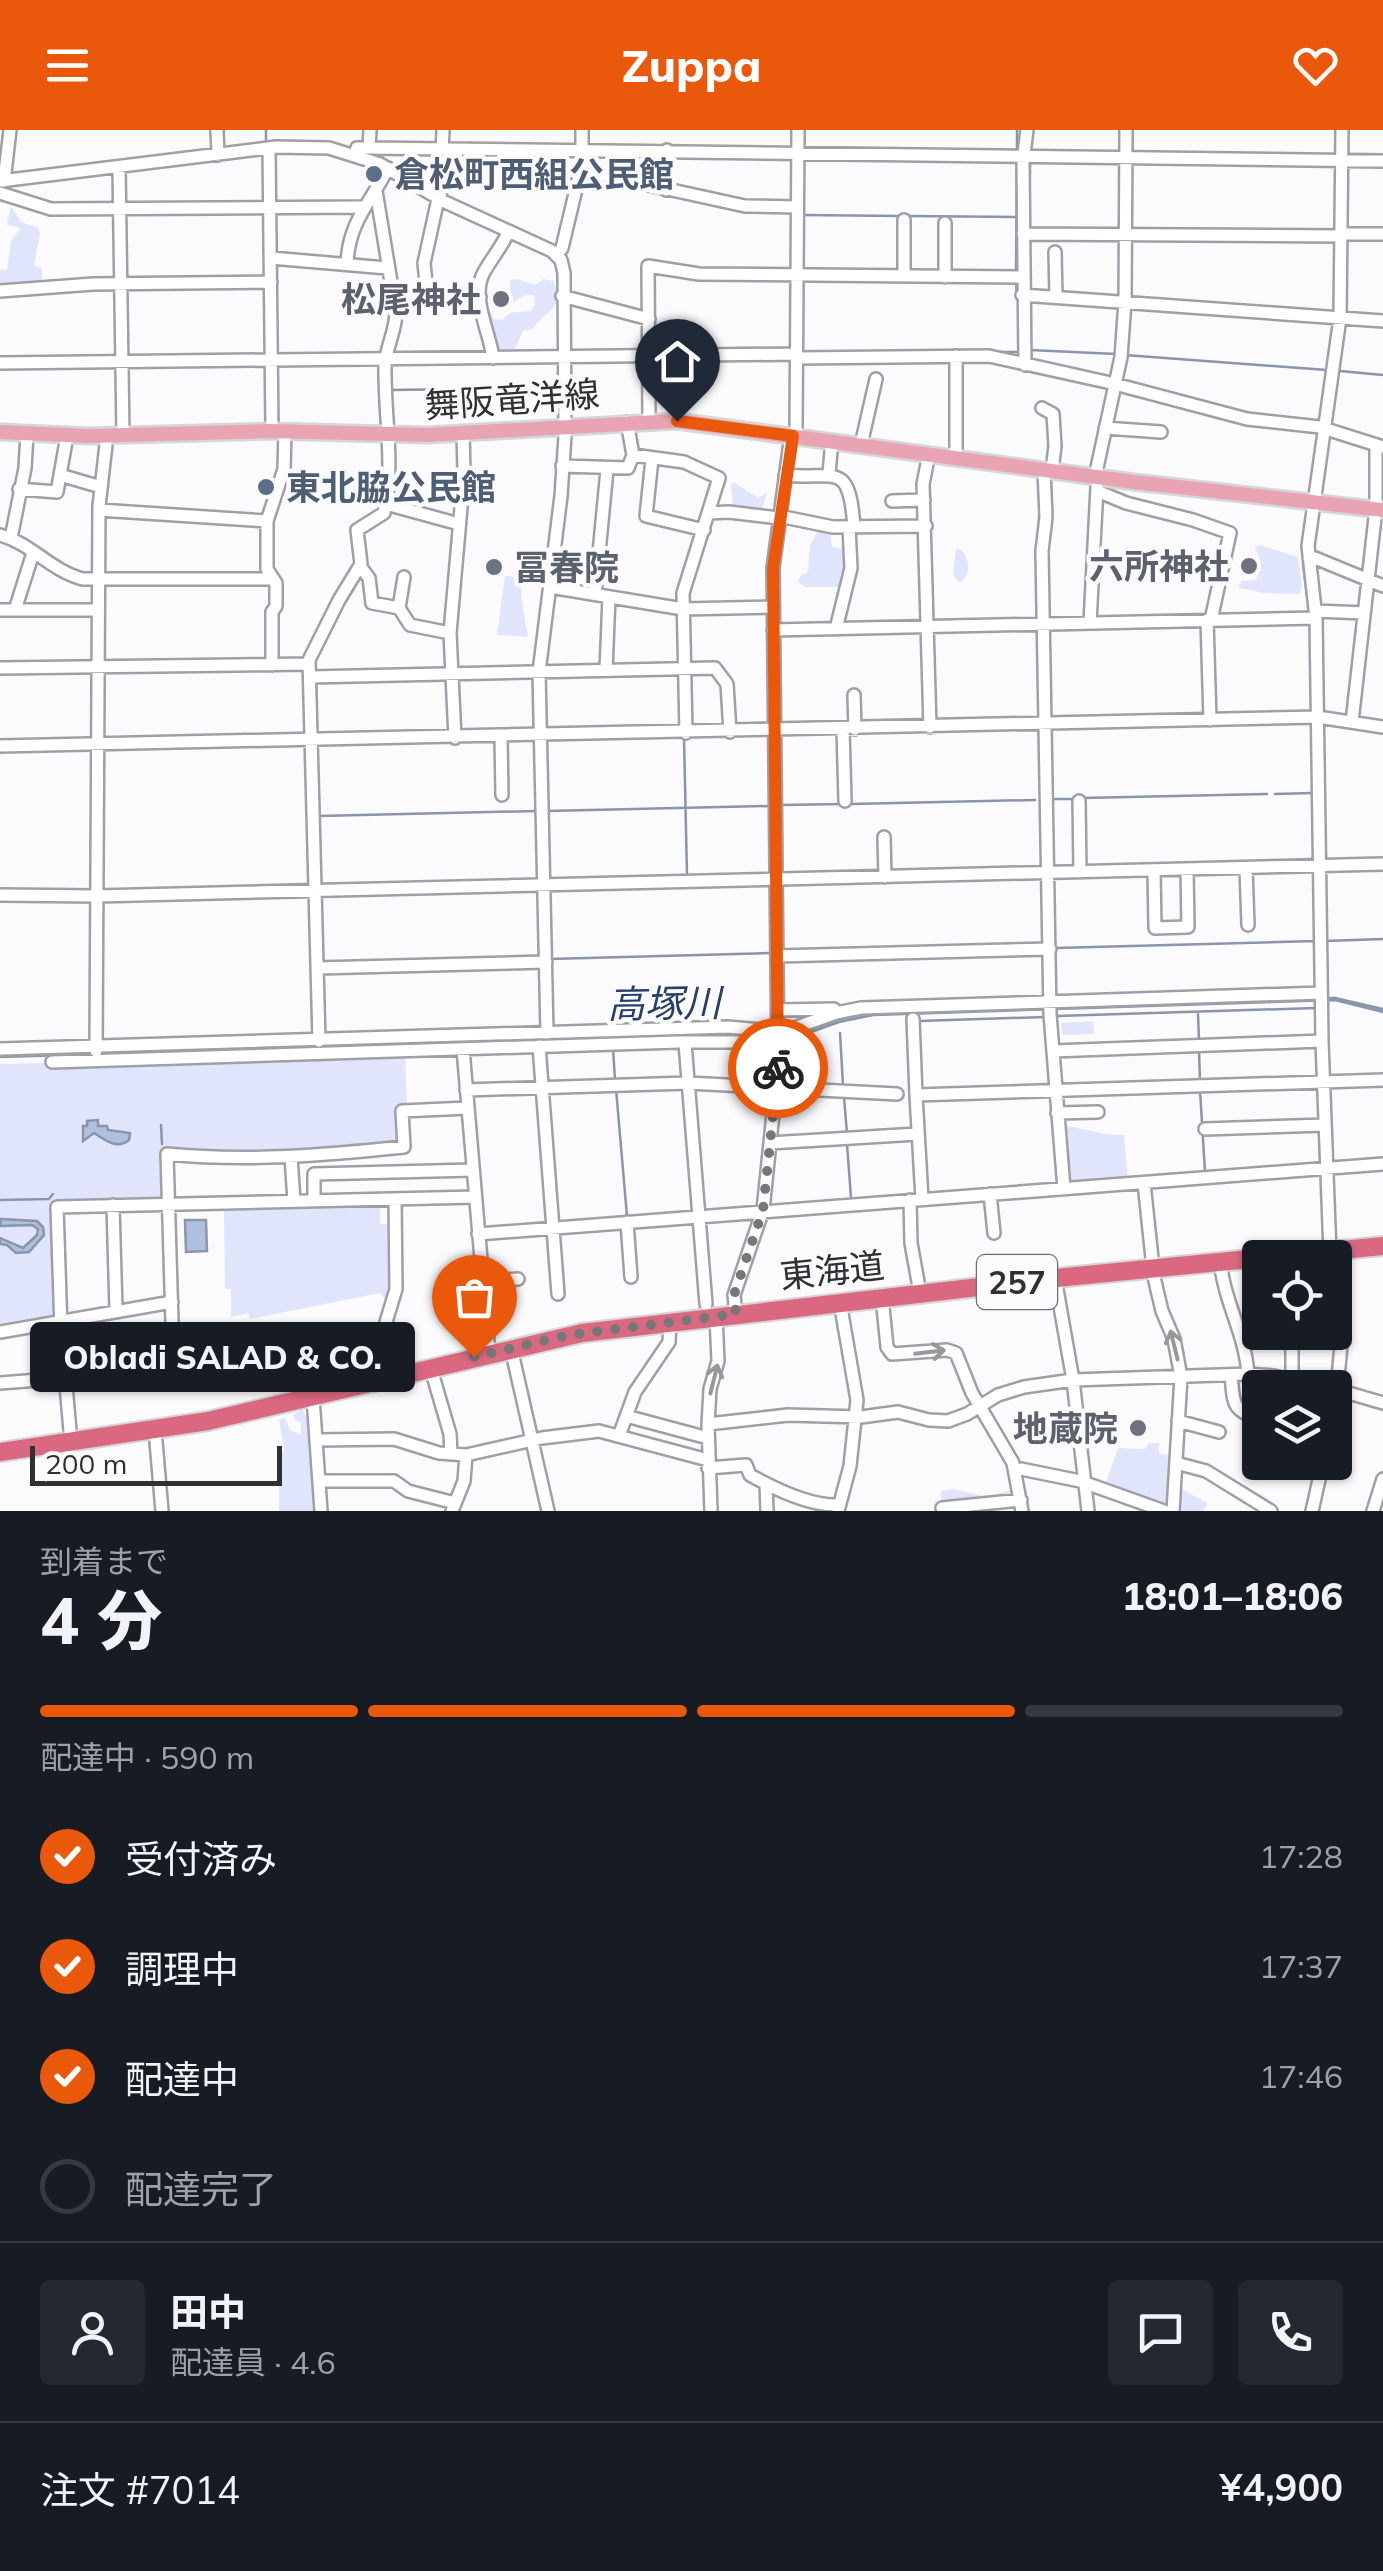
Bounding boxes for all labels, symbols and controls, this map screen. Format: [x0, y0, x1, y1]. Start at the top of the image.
text: Zuppa [622, 37, 761, 93]
icon: menu [40, 38, 95, 93]
icon: heart [1288, 38, 1343, 93]
place label: 倉松町西組公民館 [394, 152, 674, 196]
marker: 倉松町西組公民館 [363, 163, 385, 185]
place label: 松尾神社 [341, 277, 481, 321]
marker: 松尾神社 [490, 288, 512, 310]
pin [635, 319, 720, 422]
icon: home [650, 334, 705, 389]
street label: 舞阪竜洋線 [423, 371, 601, 427]
place label: 東北脇公民館 [286, 465, 496, 509]
marker: 東北脇公民館 [255, 476, 277, 498]
place label: 六所神社 [1089, 544, 1229, 588]
place label: 冨春院 [514, 545, 619, 589]
marker: 六所神社 [1238, 555, 1260, 577]
marker: 冨春院 [483, 556, 505, 578]
water label: 高塚川 [607, 978, 725, 1028]
courier [728, 1018, 828, 1118]
icon: bike [751, 1041, 806, 1096]
map controls [1242, 1240, 1352, 1480]
button: locate [1242, 1240, 1352, 1350]
street label: 東海道 [777, 1243, 887, 1297]
pin [432, 1255, 517, 1358]
road number: 257 [977, 1255, 1057, 1309]
icon: bag [447, 1270, 502, 1325]
callout: Obladi SALAD & CO. [29, 1322, 414, 1392]
one-way arrow [1164, 1329, 1182, 1361]
text: Obladi SALAD & CO. [63, 1337, 382, 1377]
one-way arrow [914, 1342, 946, 1361]
one-way arrow [705, 1364, 724, 1395]
button: layers [1242, 1370, 1352, 1480]
place label: 地蔵院 [1013, 1406, 1118, 1450]
marker: 地蔵院 [1127, 1417, 1149, 1439]
scale bar [30, 1441, 282, 1486]
text: 200 m [45, 1446, 127, 1481]
text: 到着まで [40, 1541, 168, 1581]
text: 18:01–18:06 [1122, 1572, 1343, 1620]
text: 4 分 [40, 1579, 162, 1660]
text: 配達中 · 590 m [40, 1737, 254, 1777]
icon: check [40, 1829, 95, 1884]
text: 受付済み [125, 1835, 277, 1883]
text: 17:28 [1259, 1836, 1343, 1876]
icon: check [40, 1939, 95, 1994]
text: 調理中 [125, 1945, 239, 1993]
text: 17:37 [1259, 1946, 1343, 1986]
icon: check [40, 2049, 95, 2104]
text: 配達中 [125, 2055, 239, 2103]
text: 17:46 [1259, 2056, 1343, 2096]
text: 配達完了 [125, 2165, 277, 2213]
button: person [40, 2280, 145, 2385]
button: chat [1108, 2280, 1213, 2385]
button: phone [1238, 2280, 1343, 2385]
text: 田中 [170, 2288, 246, 2336]
text: 配達員 · 4.6 [170, 2342, 336, 2382]
text: ¥4,900 [1220, 2463, 1343, 2511]
text: 注文 #7014 [40, 2466, 240, 2514]

